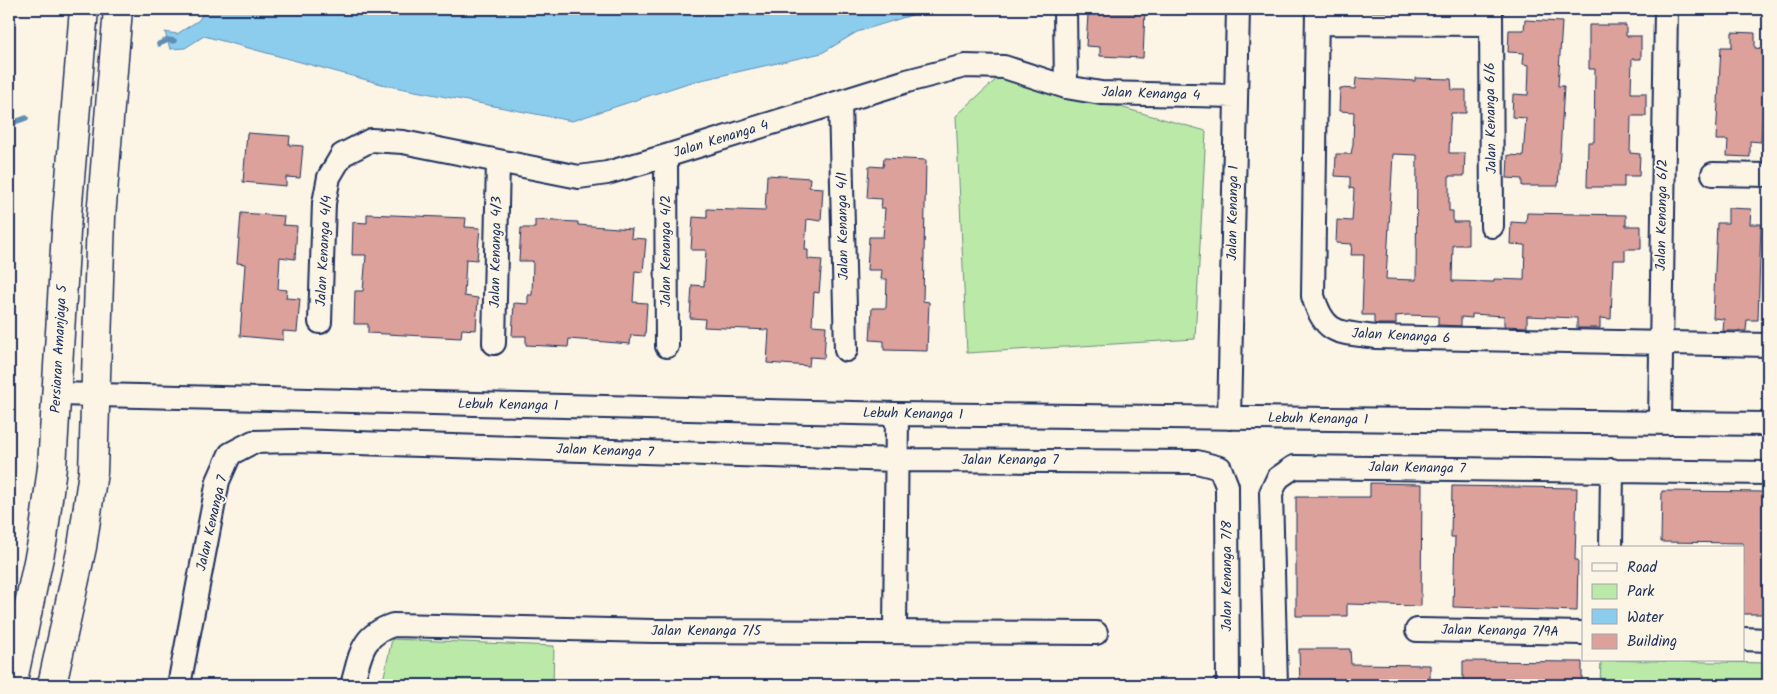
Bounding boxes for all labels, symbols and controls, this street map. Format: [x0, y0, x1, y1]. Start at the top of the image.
street label: Jalan Kenanga 6/6 [1479, 62, 1503, 174]
street label: Jalan Kenanga 4 [1101, 81, 1201, 107]
street label: Jalan Kenanga 4 [671, 114, 772, 164]
street label: Jalan Kenanga 6/2 [1650, 159, 1674, 271]
street label: Jalan Kenanga 1 [1221, 165, 1245, 261]
street label: Jalan Kenanga 4/1 [831, 172, 855, 280]
street label: Jalan Kenanga 4/4 [310, 194, 338, 307]
street label: Jalan Kenanga 4/2 [655, 195, 677, 307]
street label: Jalan Kenanga 4/3 [484, 196, 508, 308]
street label: Persiaran Amanjaya 5 [45, 283, 73, 414]
street label: Jalan Kenanga 6 [1351, 322, 1451, 350]
street label: Lebuh Kenanga 1 [458, 393, 558, 417]
street label: Lebuh Kenanga 1 [863, 402, 963, 426]
street label: Lebuh Kenanga 1 [1268, 407, 1368, 431]
street label: Jalan Kenanga 7 [556, 438, 655, 464]
street label: Jalan Kenanga 7 [961, 449, 1059, 471]
street label: Jalan Kenanga 7 [1368, 456, 1466, 480]
street label: Jalan Kenanga 7 [190, 472, 234, 573]
street label: Jalan Kenanga 7/8 [1216, 520, 1238, 631]
legend [1582, 546, 1744, 662]
text: Road [1627, 556, 1658, 580]
text: Park [1627, 580, 1655, 604]
text: Water [1627, 606, 1664, 630]
street label: Jalan Kenanga 7/9A [1441, 619, 1559, 643]
street label: Jalan Kenanga 7/5 [651, 620, 762, 642]
text: Building [1627, 630, 1677, 654]

